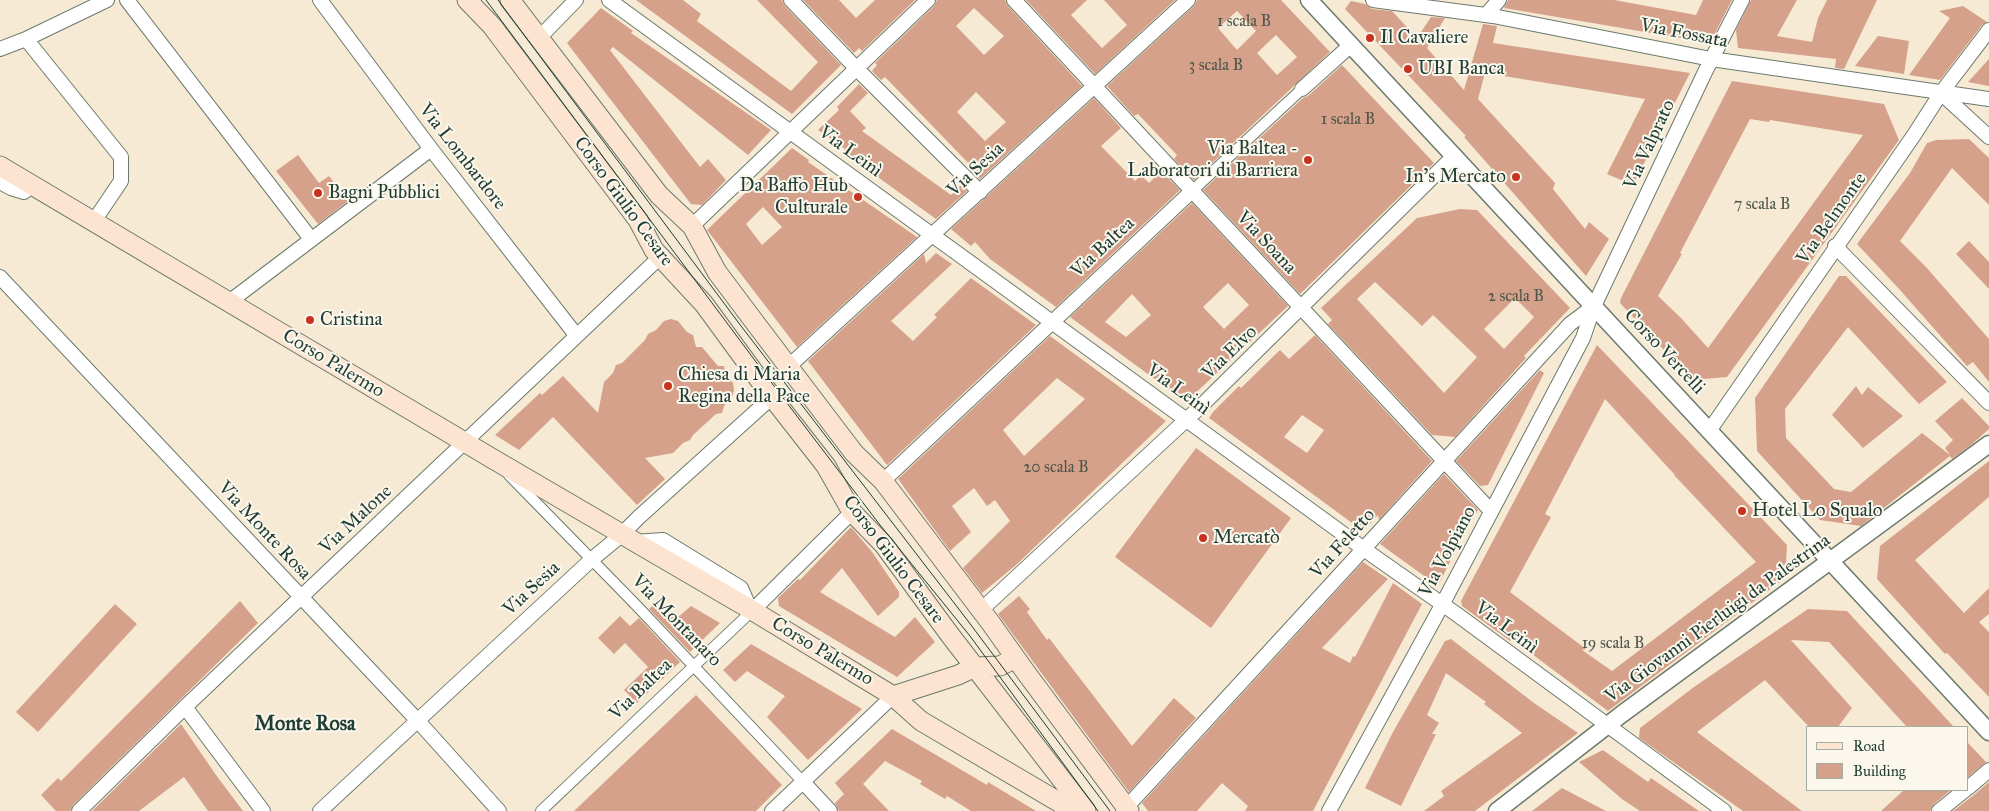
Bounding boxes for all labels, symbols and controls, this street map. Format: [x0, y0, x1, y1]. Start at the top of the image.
house number: 1 scala B [1217, 12, 1271, 32]
street label: Via Fossata [1638, 14, 1730, 54]
place label: Il Cavaliere [1380, 27, 1468, 49]
marker: Il Cavaliere [1364, 32, 1376, 44]
house number: 3 scala B [1189, 56, 1243, 76]
place label: UBI Banca [1418, 58, 1505, 80]
marker: UBI Banca [1402, 63, 1414, 75]
street label: Via Valprato [1619, 96, 1681, 194]
street label: Via Lombardore [413, 99, 511, 215]
house number: 1 scala B [1321, 110, 1375, 130]
street label: Via Leinì [814, 121, 886, 183]
street label: Corso Giulio Cesare [568, 133, 678, 271]
street label: Via Sesia [943, 138, 1009, 202]
place label: Via Baltea - Laboratori di Barriera [1127, 138, 1298, 182]
marker: Via Baltea - Laboratori di Barriera [1302, 154, 1314, 166]
place label: In's Mercato [1405, 166, 1506, 188]
street label: Via Belmonte [1792, 169, 1872, 269]
marker: In's Mercato [1510, 171, 1522, 183]
place label: Da Baffo Hub Culturale [740, 175, 848, 219]
place label: Bagni Pubblici [328, 182, 440, 204]
marker: Bagni Pubblici [312, 187, 324, 199]
marker: Da Baffo Hub Culturale [852, 191, 864, 203]
house number: 7 scala B [1734, 195, 1790, 215]
street label: Via Soana [1231, 207, 1301, 279]
street label: Via Baltea [1066, 213, 1140, 283]
house number: 2 scala B [1488, 287, 1544, 307]
street label: Corso Vercelli [1619, 304, 1709, 400]
place label: Cristina [320, 309, 382, 331]
marker: Cristina [304, 314, 316, 326]
street label: Via Elvo [1198, 321, 1262, 385]
street label: Corso Palermo [278, 325, 388, 403]
street label: Via Leinì [1142, 359, 1214, 421]
place label: Chiesa di Maria Regina della Pace [678, 364, 810, 408]
marker: Chiesa di Maria Regina della Pace [662, 380, 674, 392]
house number: 20 scala B [1023, 458, 1089, 478]
street label: Via Monte Rosa [213, 477, 315, 585]
street label: Via Malone [315, 481, 397, 559]
street label: Corso Giulio Cesare [837, 491, 949, 629]
place label: Hotel Lo Squalo [1752, 500, 1883, 522]
street label: Via Volpiano [1414, 503, 1482, 601]
street label: Via Feletto [1306, 504, 1380, 584]
marker: Hotel Lo Squalo [1736, 505, 1748, 517]
place label: Mercatò [1213, 527, 1280, 549]
street label: Via Giovanni Pierluigi da Palestrina [1601, 530, 1835, 708]
marker: Mercatò [1197, 532, 1209, 544]
street label: Via Sesia [499, 557, 565, 621]
street label: Via Montanaro [626, 570, 726, 672]
street label: Via Leinì [1470, 597, 1542, 659]
street label: Corso Palermo [767, 613, 877, 691]
house number: 19 scala B [1582, 634, 1644, 654]
street label: Via Baltea [605, 654, 677, 726]
district label: Monte Rosa [255, 713, 355, 737]
legend [1806, 726, 1969, 791]
text: Road [1853, 737, 1885, 755]
text: Building [1853, 762, 1906, 780]

